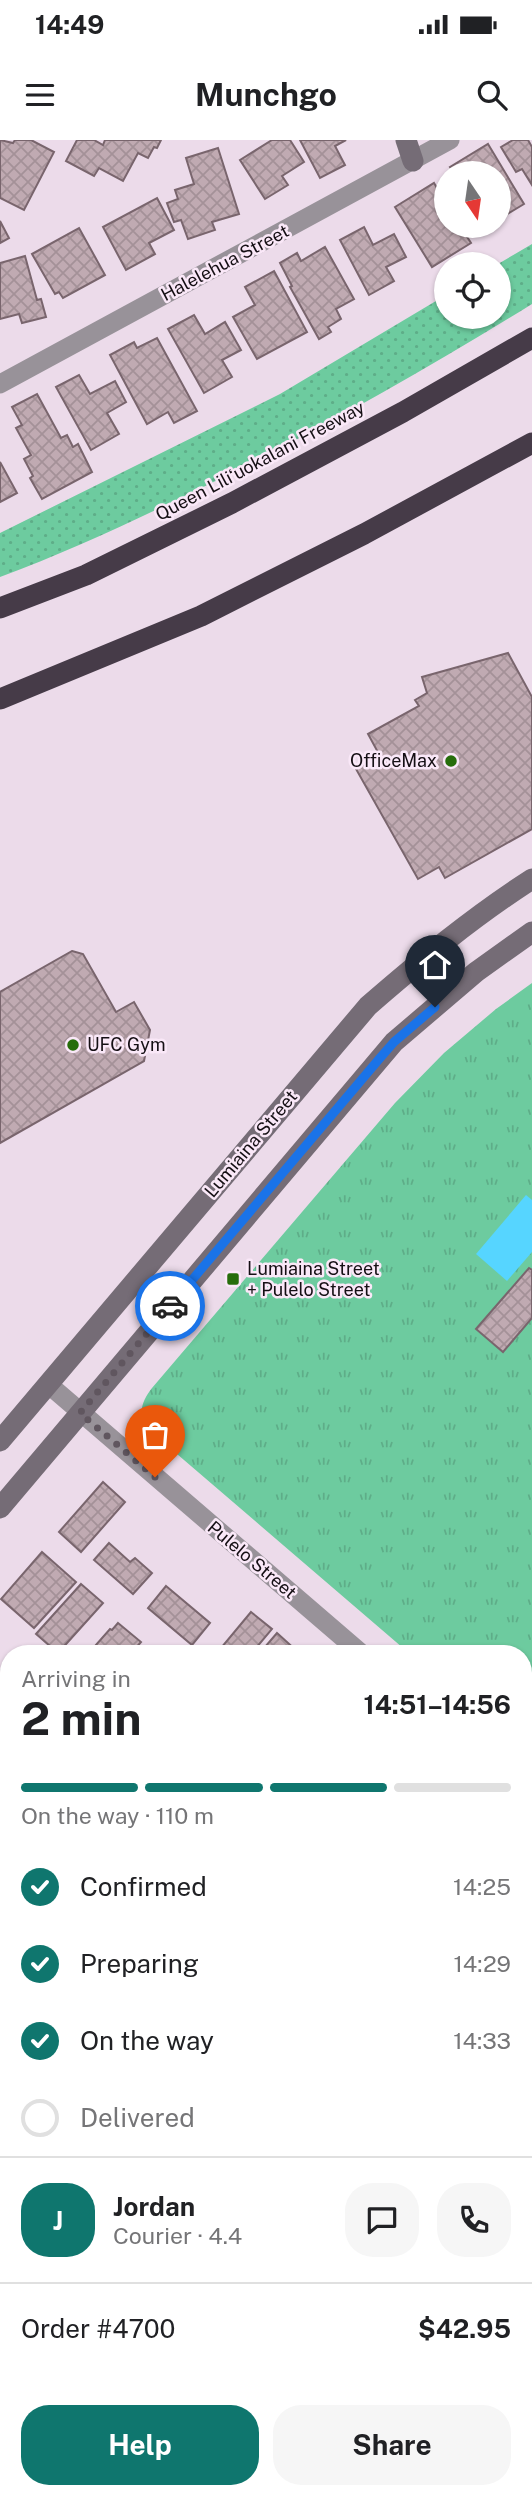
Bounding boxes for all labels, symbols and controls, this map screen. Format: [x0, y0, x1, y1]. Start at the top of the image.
text: 14:49 [35, 9, 104, 40]
icon: menu [21, 76, 59, 114]
text: Munchgo [195, 76, 337, 113]
icon: search [473, 76, 511, 114]
north arrow [434, 161, 511, 238]
map controls [434, 161, 511, 329]
street label: Halelehua Street [157, 220, 292, 305]
button: locate [434, 252, 511, 329]
street label: Queen Liliʻuokalani Freeway [152, 396, 368, 525]
place label: OfficeMax [350, 750, 437, 771]
marker: OfficeMax [443, 753, 459, 769]
pin [405, 935, 465, 1007]
icon: home [416, 946, 454, 984]
place label: UFC Gym [87, 1034, 165, 1055]
marker: UFC Gym [65, 1037, 81, 1053]
street label: Lumiaina Street [200, 1086, 301, 1201]
place label: Lumiaina Street + Pulelo Street [247, 1258, 380, 1300]
courier [135, 1271, 205, 1341]
marker: Lumiaina Street + Pulelo Street [225, 1271, 241, 1287]
icon: car [151, 1287, 189, 1325]
pin [125, 1405, 185, 1477]
icon: bag [136, 1416, 174, 1454]
street label: Pulelo Street [204, 1516, 301, 1603]
text: Arriving in [21, 1665, 131, 1692]
text: 14:51–14:56 [364, 1689, 511, 1720]
text: 2 min [21, 1691, 141, 1745]
text: On the way · 110 m [21, 1802, 214, 1829]
icon: check [21, 1868, 59, 1906]
text: Confirmed [80, 1871, 207, 1902]
text: 14:25 [453, 1873, 511, 1900]
icon: check [21, 1945, 59, 1983]
text: Preparing [80, 1948, 199, 1979]
text: 14:29 [453, 1950, 511, 1977]
icon: check [21, 2022, 59, 2060]
text: On the way [80, 2025, 214, 2056]
text: 14:33 [453, 2027, 511, 2054]
text: Delivered [80, 2102, 195, 2133]
button: chat [345, 2183, 419, 2257]
button: phone [437, 2183, 511, 2257]
text: Jordan [113, 2191, 195, 2222]
text: J [53, 2205, 63, 2236]
text: Courier · 4.4 [113, 2222, 242, 2249]
text: Order #4700 [21, 2313, 175, 2344]
text: $42.95 [418, 2313, 511, 2344]
button: Help [21, 2405, 259, 2485]
button: Share [273, 2405, 511, 2485]

